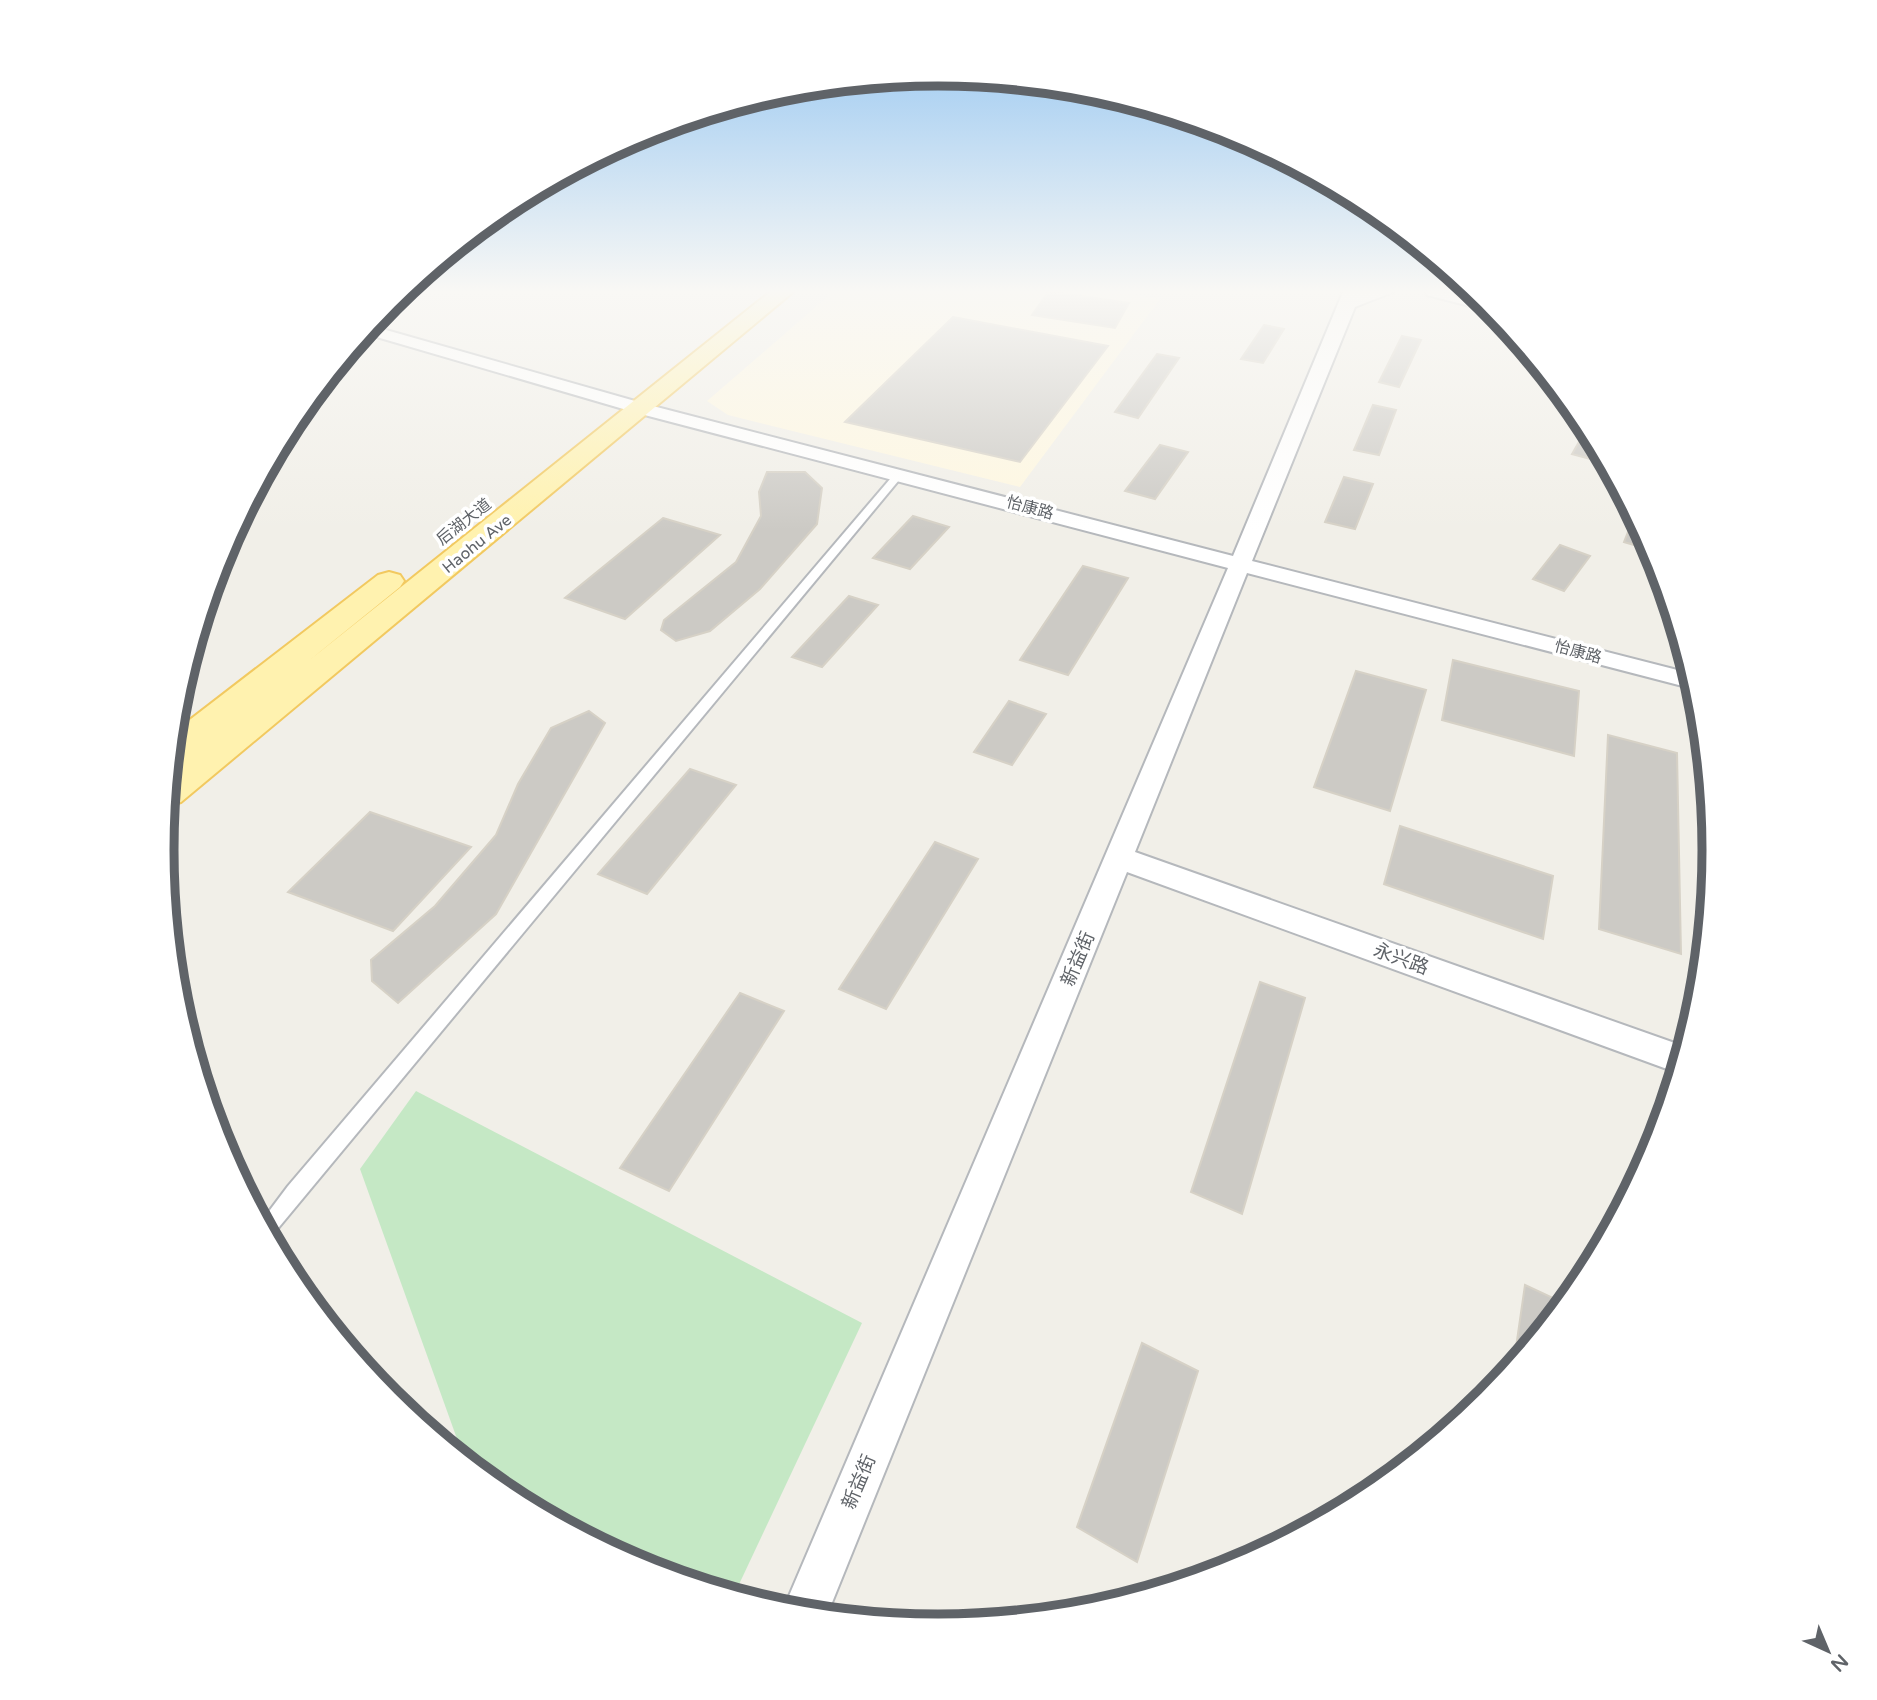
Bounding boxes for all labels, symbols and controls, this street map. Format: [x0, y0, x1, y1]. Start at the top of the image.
street label: 怡康路 [1004, 492, 1056, 524]
street label: 后湖大道 [433, 494, 495, 550]
street label: Haohu Ave [438, 510, 516, 578]
street label: 怡康路 [1552, 636, 1604, 668]
street label: 新益街 [1057, 928, 1099, 990]
street label: 永兴路 [1370, 939, 1432, 979]
street label: 新益街 [838, 1451, 880, 1513]
north arrow [1793, 1616, 1863, 1686]
text: N [1826, 1649, 1852, 1676]

